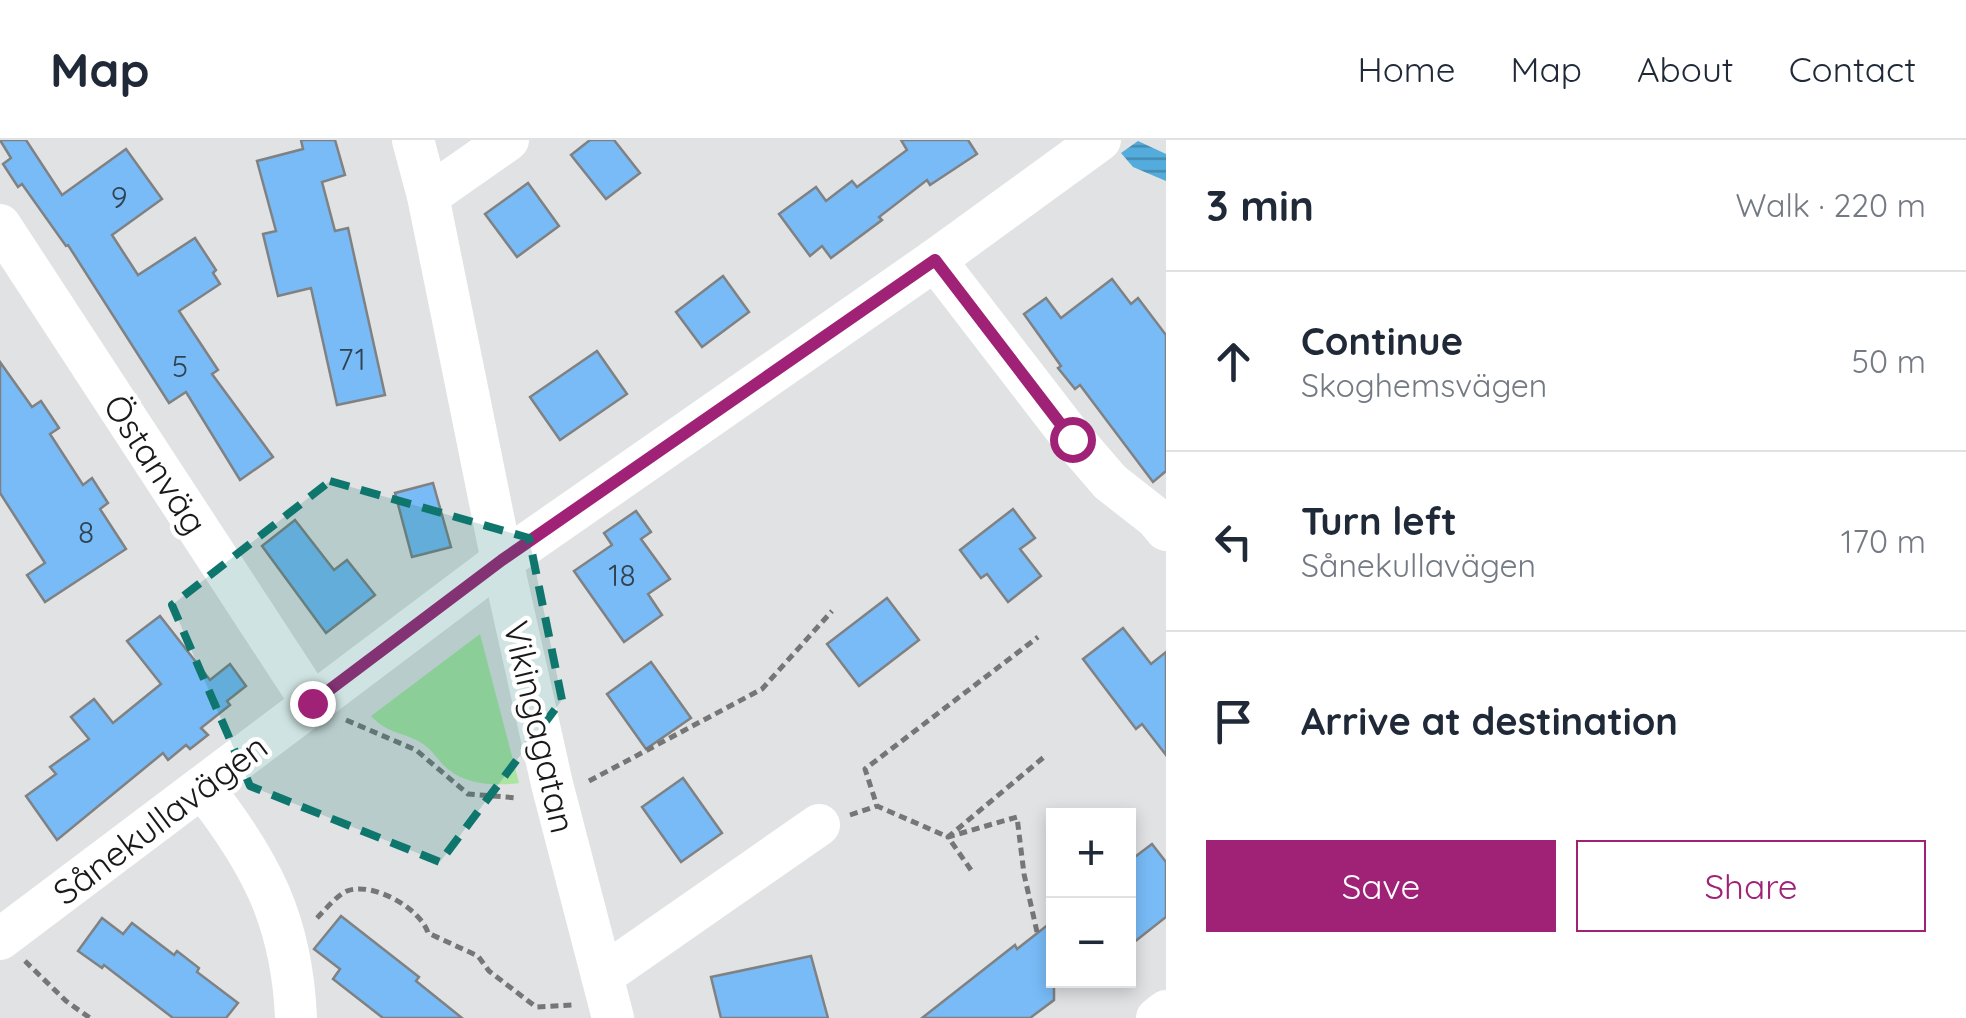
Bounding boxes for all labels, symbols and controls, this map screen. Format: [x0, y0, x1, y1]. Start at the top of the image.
text: Map [50, 39, 150, 99]
text: Home [1358, 47, 1456, 91]
text: Map [1511, 47, 1582, 91]
text: About [1637, 47, 1734, 91]
text: Contact [1789, 47, 1916, 91]
house number: 9 [111, 178, 127, 216]
text: 3 min [1206, 179, 1314, 232]
text: Walk · 220 m [1735, 185, 1926, 225]
text: Continue [1301, 317, 1463, 365]
icon: ahead [1206, 334, 1261, 389]
house number: 71 [338, 340, 366, 378]
text: 50 m [1852, 341, 1926, 381]
house number: 5 [172, 347, 188, 385]
text: Skoghemsvägen [1301, 365, 1547, 405]
street label: Östanväg [95, 386, 217, 542]
route start [1050, 417, 1096, 463]
text: Turn left [1301, 497, 1457, 545]
house number: 8 [78, 513, 94, 551]
icon: left [1206, 514, 1261, 569]
text: 170 m [1841, 521, 1926, 561]
text: Sånekullavägen [1301, 545, 1536, 585]
house number: 18 [608, 556, 636, 594]
street label: Vikingagatan [494, 617, 586, 837]
route end [290, 681, 336, 727]
icon: arrive [1206, 694, 1261, 749]
text: Arrive at destination [1301, 697, 1678, 745]
street label: Sånekullavägen [44, 724, 276, 914]
map controls [1046, 808, 1136, 988]
button: + [1046, 808, 1136, 898]
button: Save [1206, 840, 1556, 932]
button: Share [1576, 840, 1926, 932]
button: − [1046, 898, 1136, 988]

